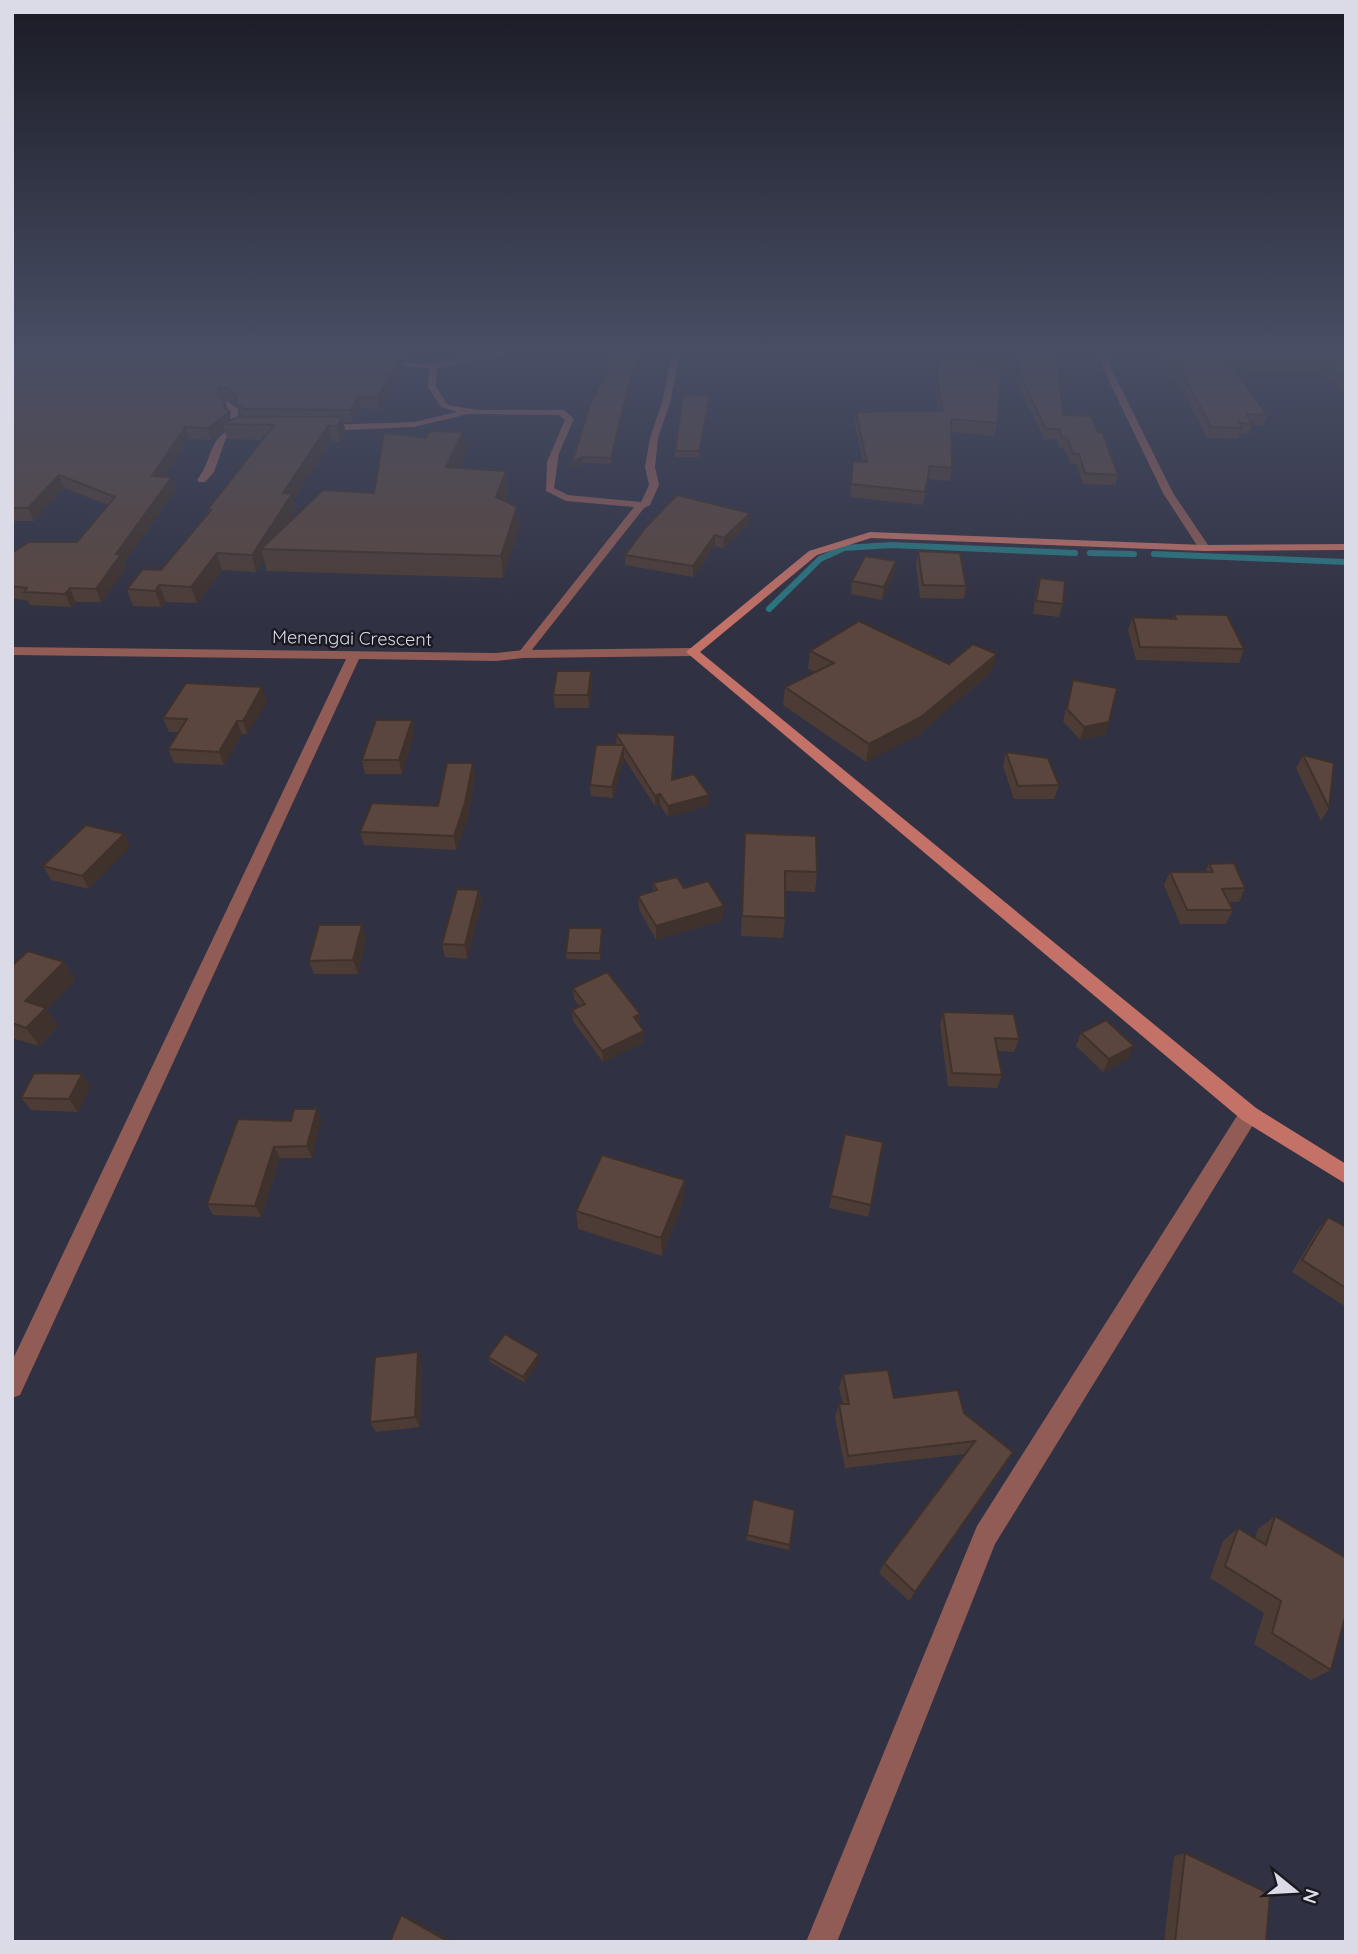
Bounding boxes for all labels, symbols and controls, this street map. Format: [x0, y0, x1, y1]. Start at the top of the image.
street label: Menengai Crescent [272, 625, 432, 651]
north arrow [1260, 1856, 1330, 1926]
text: N [1298, 1886, 1325, 1907]

